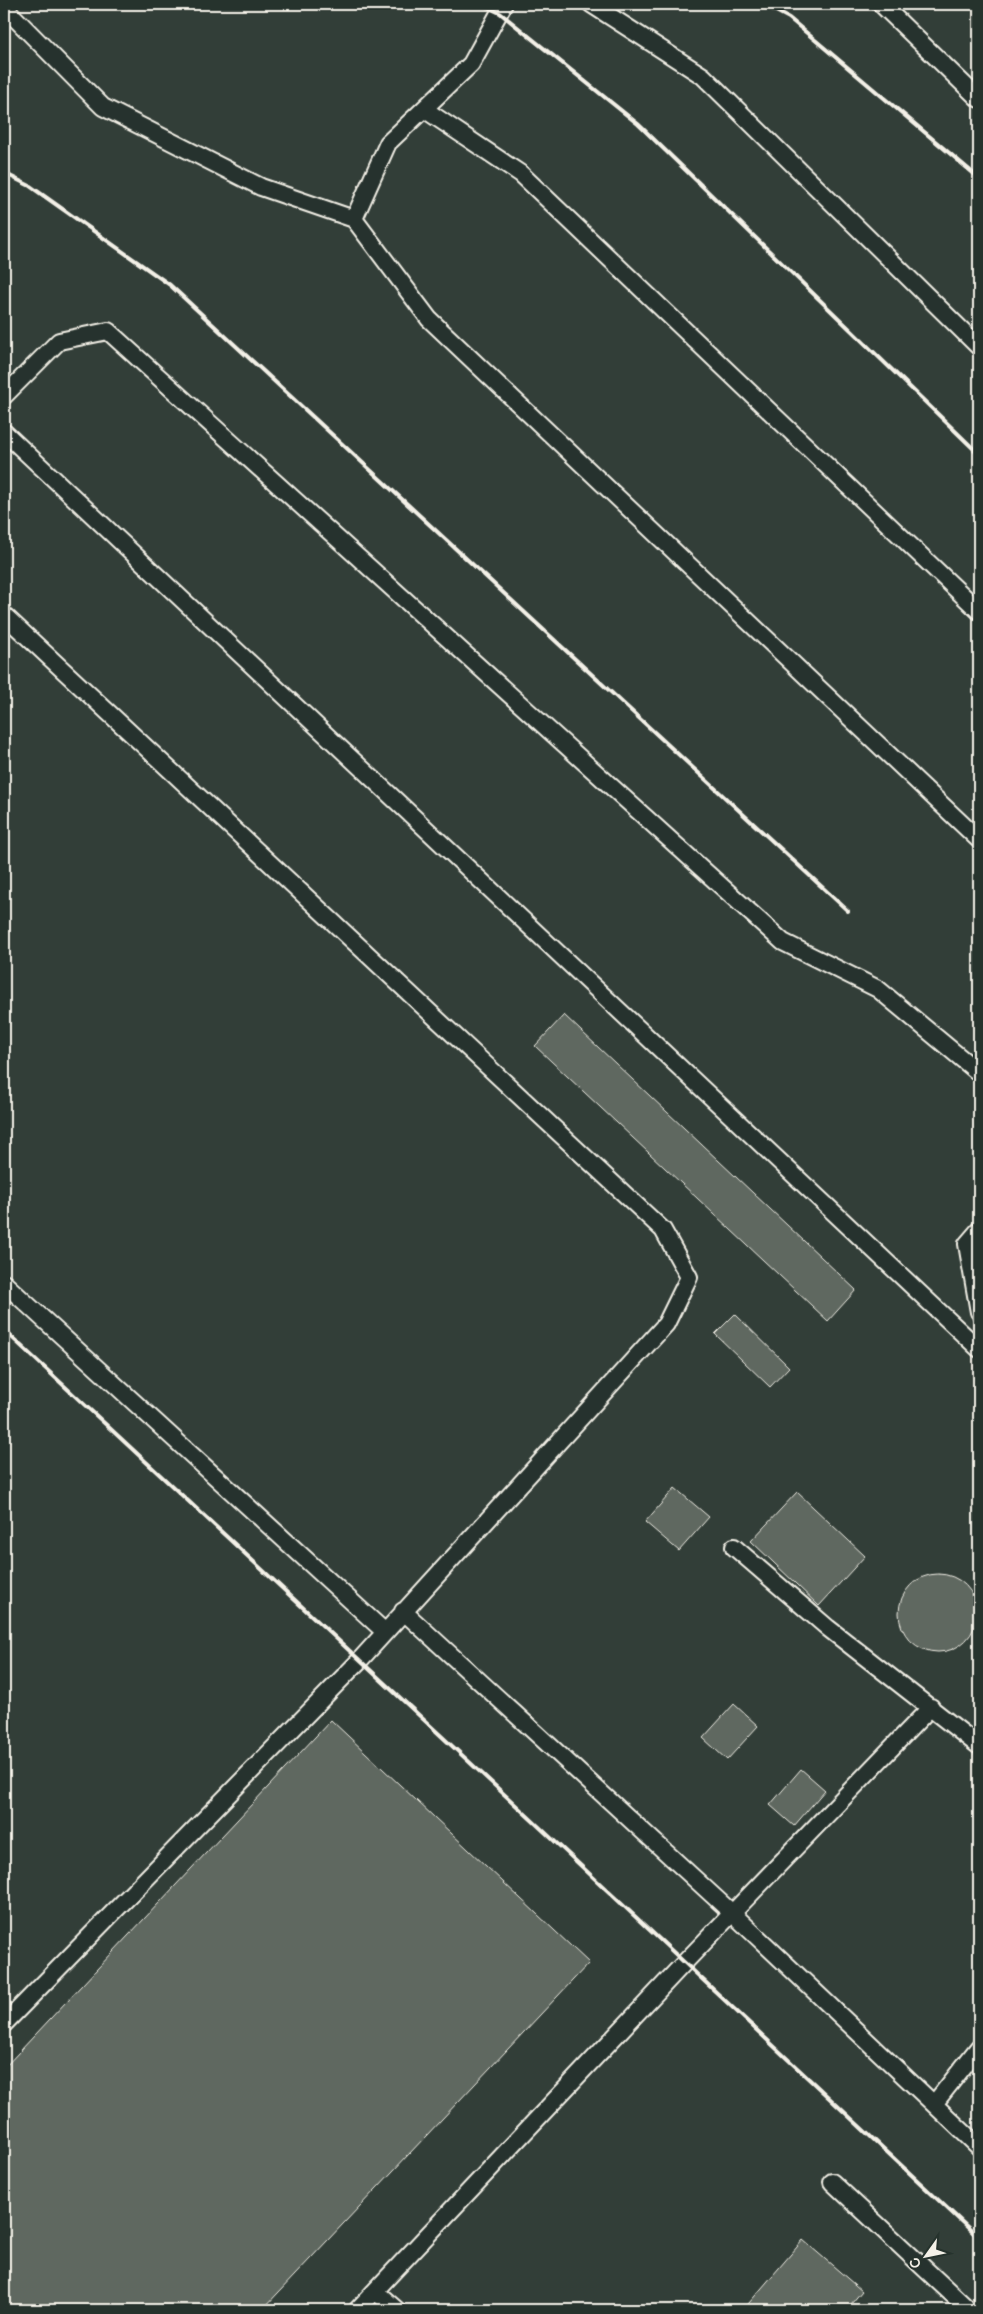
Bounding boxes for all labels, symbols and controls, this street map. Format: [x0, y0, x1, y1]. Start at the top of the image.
north arrow [900, 2232, 950, 2282]
text: С [906, 2254, 925, 2272]

